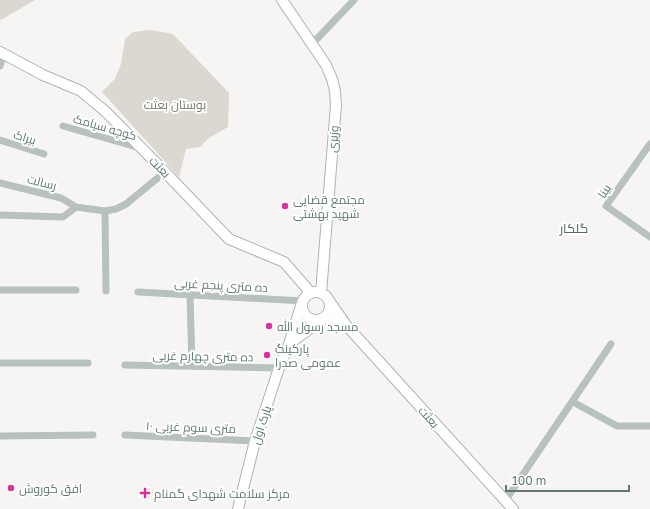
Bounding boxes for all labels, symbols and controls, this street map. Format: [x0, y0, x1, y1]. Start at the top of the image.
park label: بوستان بعثت [144, 97, 206, 112]
street label: کوچه سیامک [71, 111, 139, 145]
street label: وزیری [324, 125, 342, 153]
street label: بیراک [12, 126, 38, 148]
street label: بعثت [146, 153, 174, 181]
street label: رسالت [26, 171, 58, 193]
street label: بینا [594, 181, 614, 201]
place label: مجتمع قضایی شهید بهشتی [293, 192, 365, 221]
marker: مجتمع قضایی شهید بهشتی [280, 201, 290, 211]
district label: گلکار [559, 220, 588, 236]
street label: ده متری پنجم غربی [174, 275, 268, 297]
place label: مسجد رسول الله [277, 319, 359, 334]
marker: مسجد رسول الله [264, 321, 274, 331]
place label: پارکینگ عمومی صدرا [275, 341, 341, 370]
street label: ده متری چهارم غربی [152, 348, 254, 366]
marker: پارکینگ عمومی صدرا [262, 350, 272, 360]
street label: پارک اول [248, 403, 276, 447]
street label: بعثت [415, 403, 443, 431]
street label: ۱۰ متری سوم غربی [146, 418, 236, 437]
scale bar [506, 467, 629, 493]
text: 100 m [512, 473, 546, 488]
place label: افق کوروش [19, 481, 82, 496]
marker: افق کوروش [6, 483, 16, 493]
place label: مرکز سلامت شهدای گمنام [154, 486, 290, 502]
marker: مرکز سلامت شهدای گمنام [139, 487, 151, 499]

